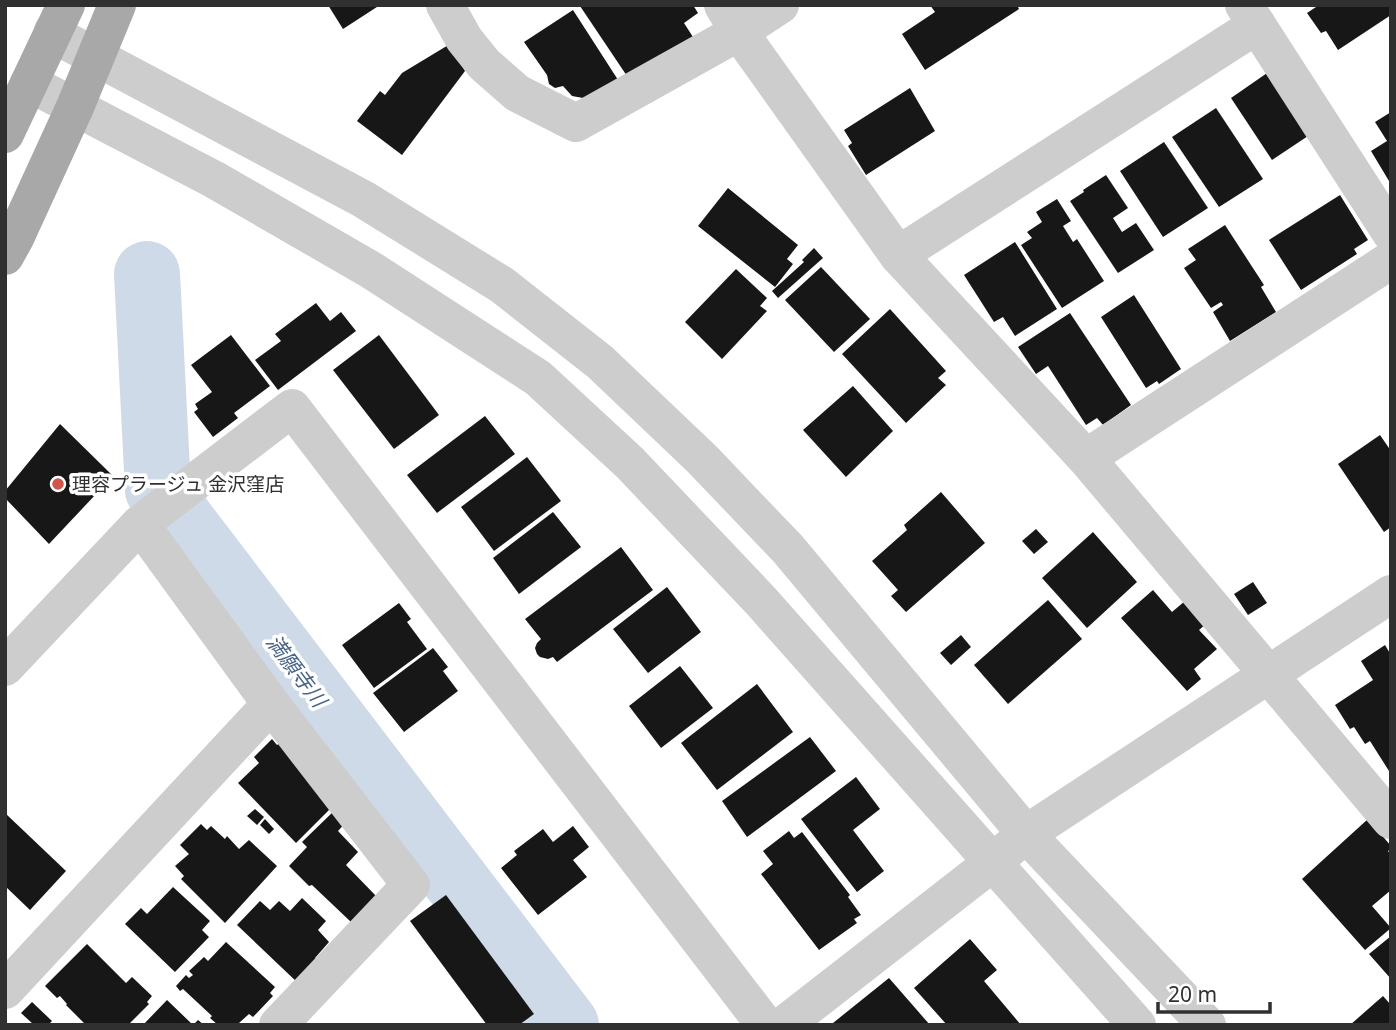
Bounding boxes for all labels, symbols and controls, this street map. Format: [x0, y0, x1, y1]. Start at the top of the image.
place label: 理容プラージュ 金沢窪店 [72, 471, 284, 497]
marker: 理容プラージュ 金沢窪店 [50, 476, 66, 492]
water label: 満願寺川 [260, 628, 334, 714]
scale bar [1158, 970, 1270, 1014]
text: 20 m [1168, 980, 1217, 1008]

